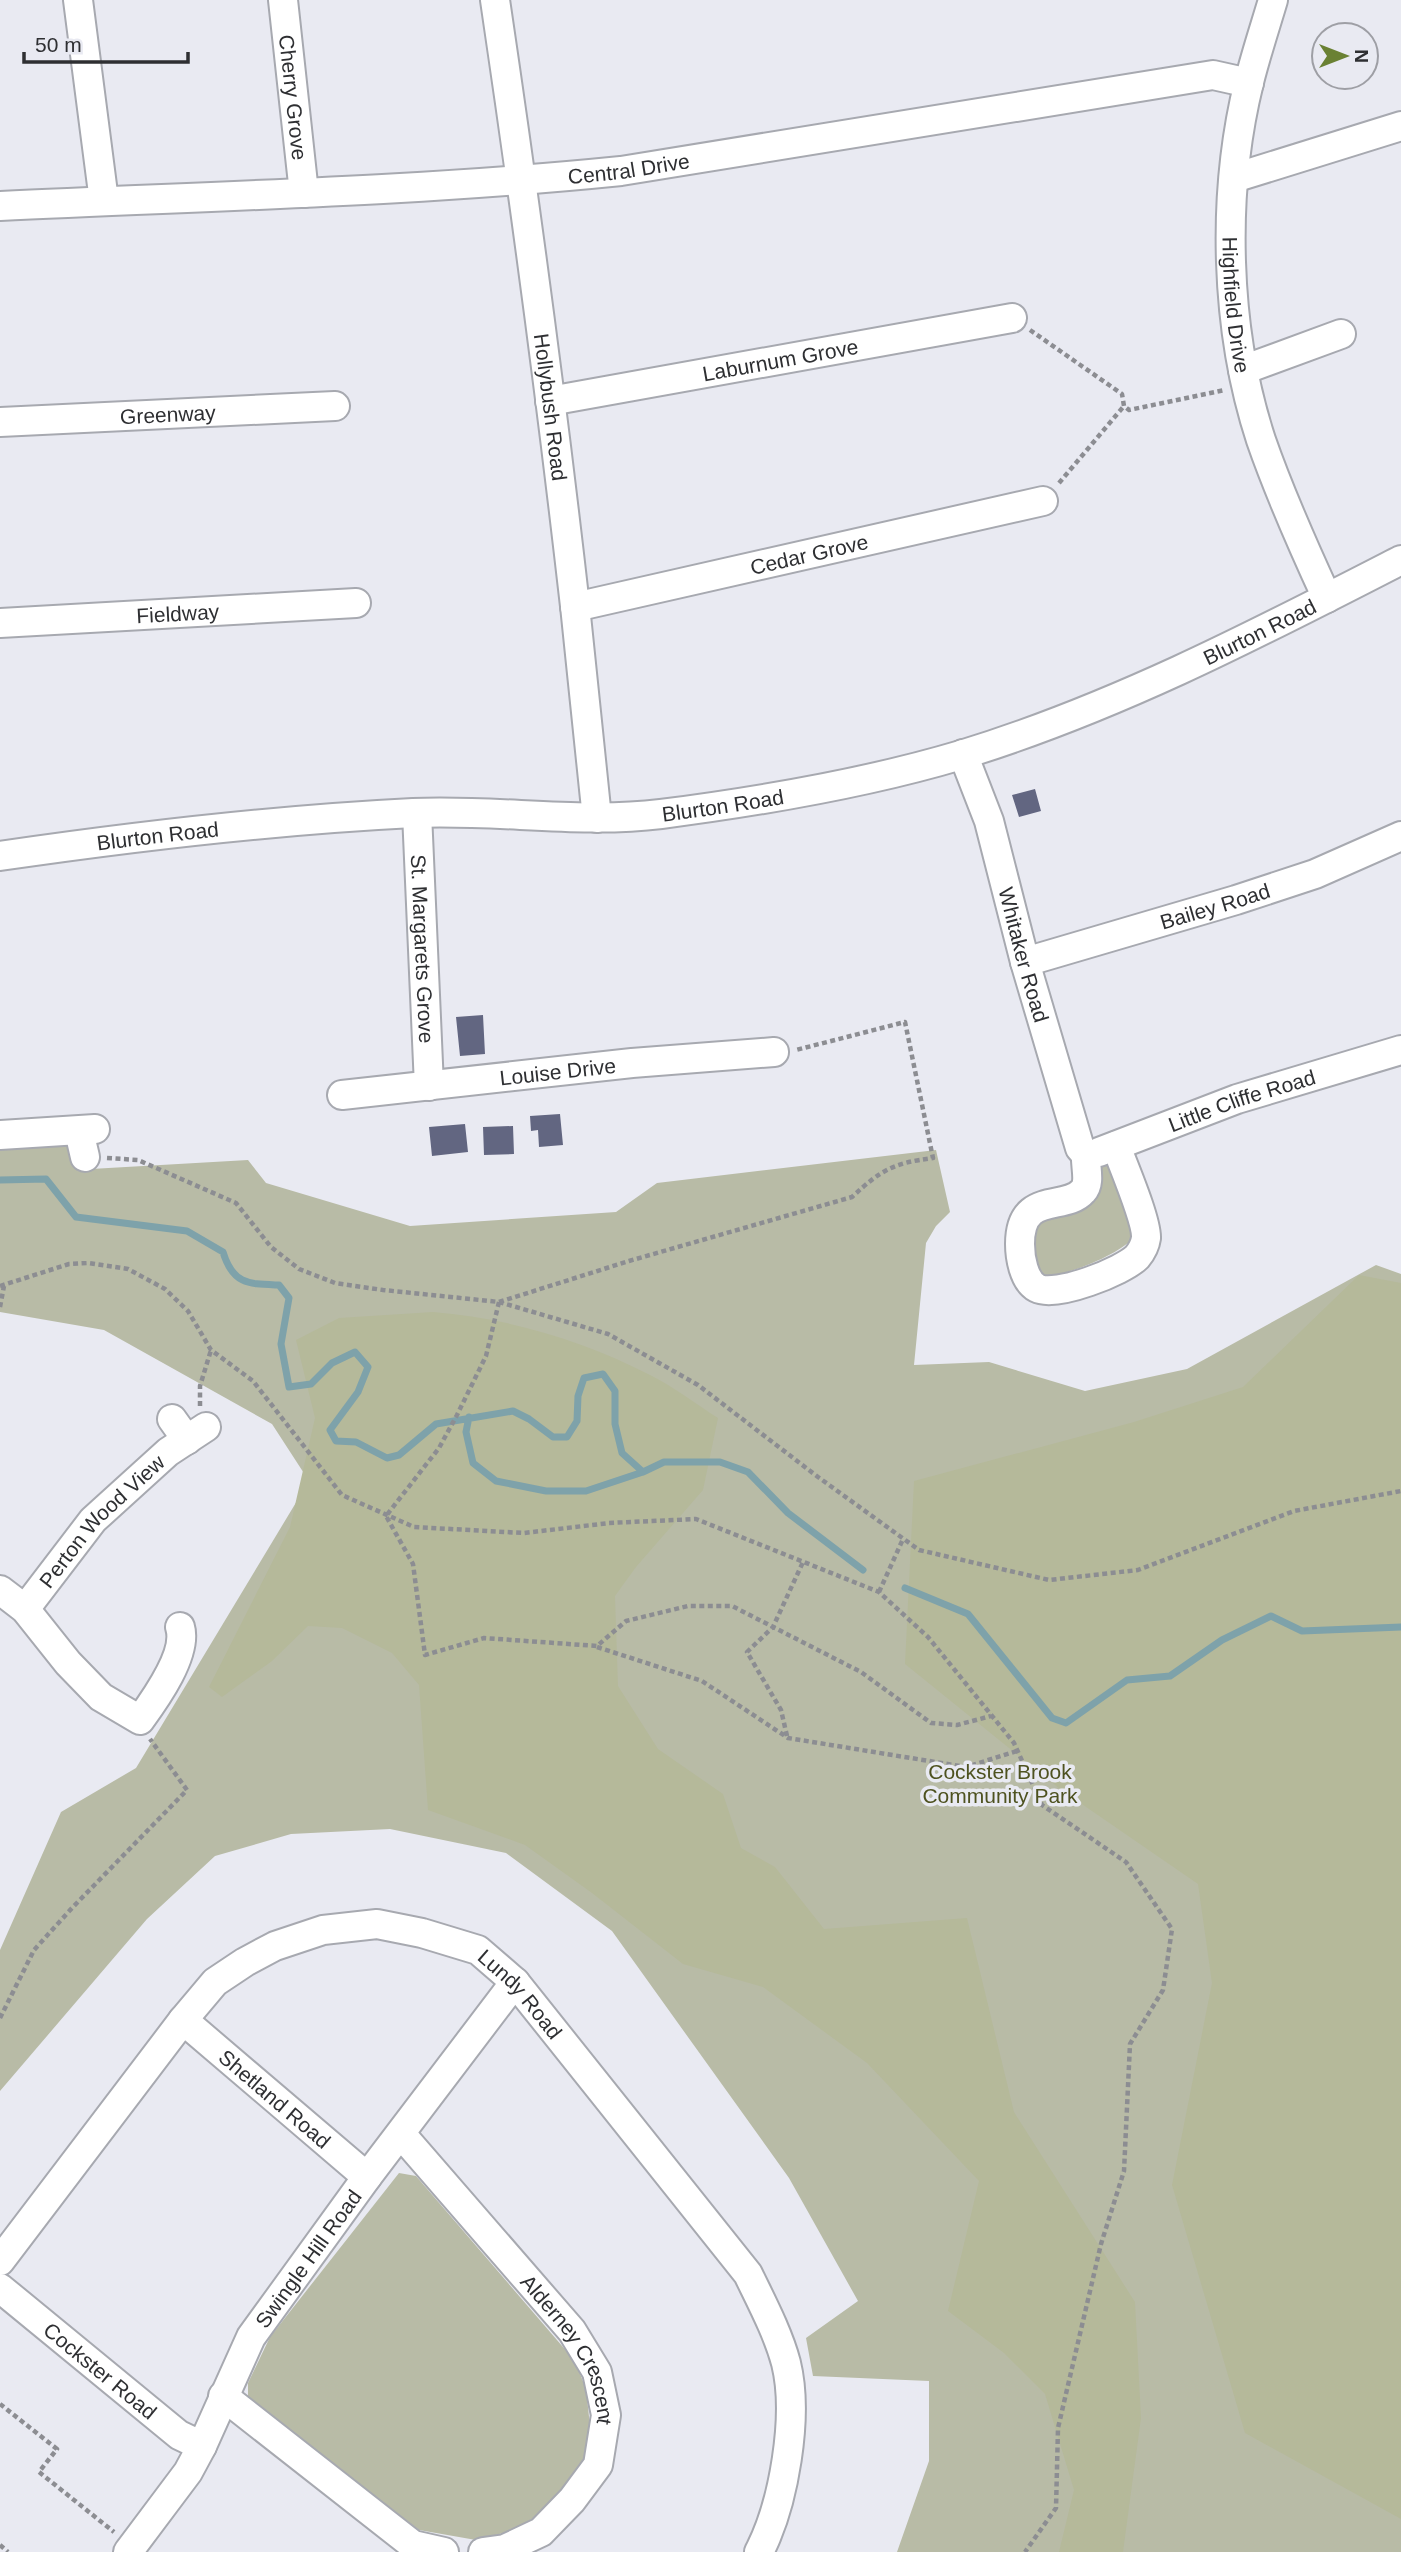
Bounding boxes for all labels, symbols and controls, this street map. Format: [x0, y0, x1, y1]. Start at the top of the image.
scale bar [24, 21, 189, 65]
north arrow [1310, 21, 1380, 91]
text: 50 m [35, 33, 82, 56]
street label: Cherry Grove [275, 33, 312, 161]
text: N [1351, 49, 1372, 63]
street label: Central Drive [567, 149, 691, 187]
street label: Highfield Drive [1219, 237, 1255, 375]
street label: Hollybush Road [530, 332, 572, 482]
street label: Laburnum Grove [701, 334, 860, 385]
street label: Greenway [119, 400, 217, 428]
street label: Cedar Grove [748, 529, 870, 578]
street label: Blurton Road [1199, 594, 1320, 669]
street label: Fieldway [136, 599, 220, 627]
street label: Blurton Road [661, 784, 785, 825]
street label: Blurton Road [95, 817, 220, 854]
street label: St. Margarets Grove [407, 854, 439, 1044]
street label: Bailey Road [1157, 878, 1273, 933]
street label: Whitaker Road [995, 885, 1054, 1025]
street label: Louise Drive [498, 1053, 617, 1089]
street label: Little Cliffe Road [1165, 1065, 1318, 1136]
street label: Perton Wood View [34, 1449, 169, 1592]
park label: Cockster Brook Community Park [922, 1760, 1078, 1807]
street label: Lundy Road [474, 1944, 567, 2043]
street label: Shetland Road [215, 2045, 335, 2152]
street label: Swingle Hill Road [250, 2185, 366, 2332]
street label: Alderney Crescent [517, 2270, 618, 2426]
street label: Cockster Road [39, 2318, 161, 2423]

